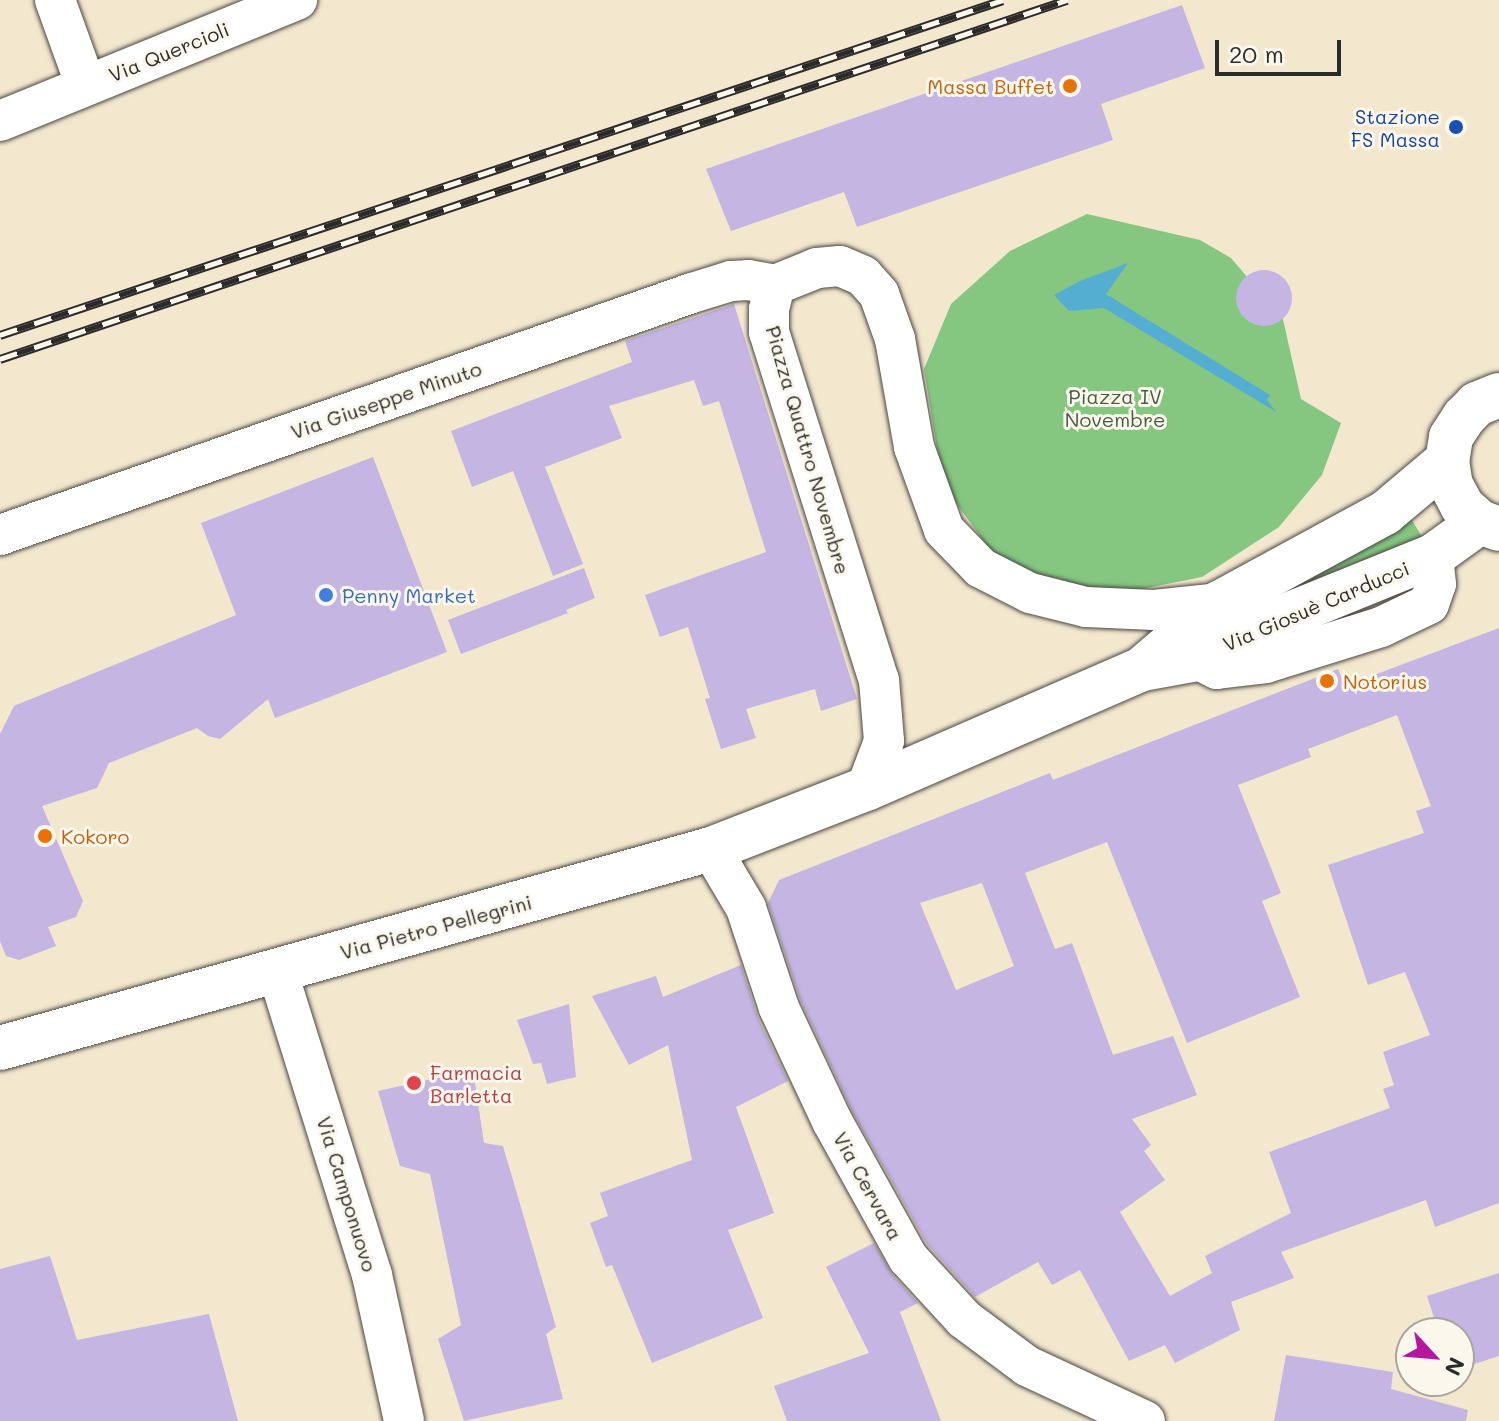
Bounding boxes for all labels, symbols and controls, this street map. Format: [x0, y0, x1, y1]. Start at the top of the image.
street label: Via Quercioli [105, 17, 233, 87]
scale bar [1219, 24, 1345, 74]
text: 20 m [1229, 38, 1284, 69]
place label: Massa Buffet [927, 74, 1054, 98]
marker: Massa Buffet [1061, 77, 1079, 95]
place label: Stazione FS Massa [1351, 104, 1440, 151]
marker: Stazione FS Massa [1447, 118, 1465, 136]
street label: Piazza Quattro Novembre [761, 323, 855, 577]
street label: Via Giuseppe Minuto [288, 356, 484, 444]
park label: Piazza IV Novembre [1065, 384, 1165, 431]
street label: Via Giosuè Carducci [1219, 556, 1413, 656]
place label: Penny Market [342, 583, 476, 607]
marker: Penny Market [317, 586, 335, 604]
place label: Notorius [1343, 669, 1427, 693]
marker: Notorius [1318, 672, 1336, 690]
place label: Kokoro [61, 824, 129, 848]
marker: Kokoro [36, 827, 54, 845]
street label: Via Pietro Pellegrini [337, 890, 535, 964]
place label: Farmacia Barletta [430, 1060, 522, 1107]
marker: Farmacia Barletta [405, 1074, 423, 1092]
street label: Via Camponuovo [312, 1113, 382, 1275]
street label: Via Cervara [828, 1128, 908, 1244]
north arrow [1395, 1317, 1475, 1397]
text: N [1439, 1353, 1472, 1381]

